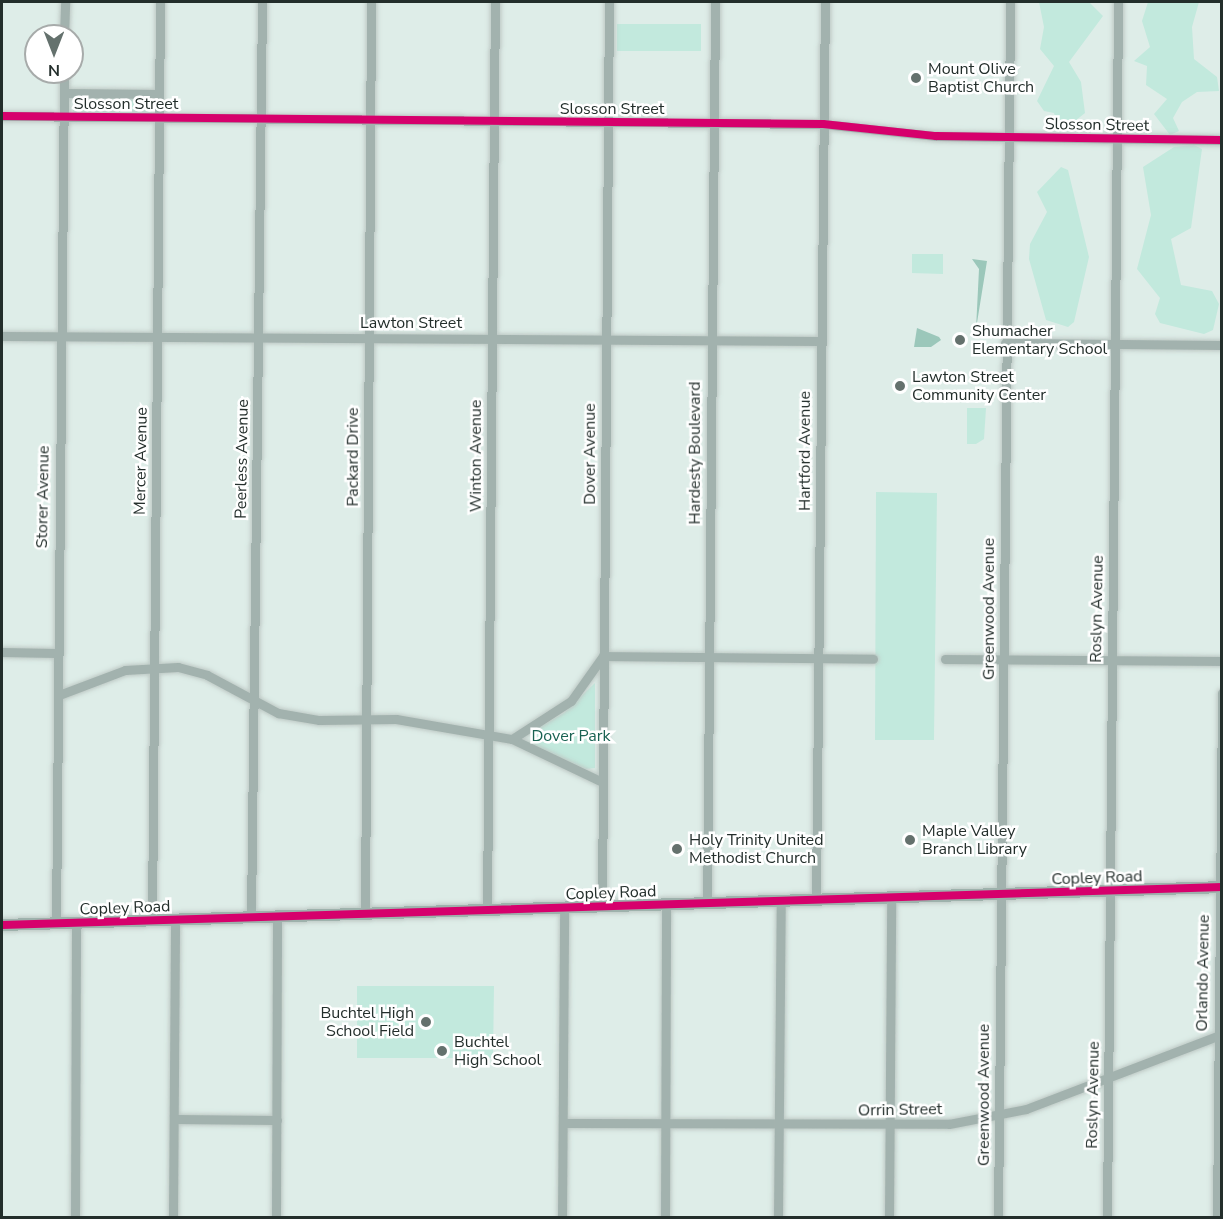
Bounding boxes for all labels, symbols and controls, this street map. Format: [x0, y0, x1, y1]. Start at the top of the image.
north arrow [24, 24, 84, 84]
text: N [48, 59, 60, 81]
place label: Mount Olive Baptist Church [928, 59, 1034, 97]
marker: Mount Olive Baptist Church [909, 71, 923, 85]
street label: Slosson Street [74, 94, 178, 114]
street label: Slosson Street [560, 99, 664, 119]
street label: Slosson Street [1045, 114, 1149, 136]
street label: Lawton Street [360, 313, 462, 333]
place label: Shumacher Elementary School [972, 321, 1107, 359]
marker: Shumacher Elementary School [953, 333, 967, 347]
place label: Lawton Street Community Center [912, 367, 1046, 405]
marker: Lawton Street Community Center [893, 379, 907, 393]
street label: Hardesty Boulevard [685, 381, 705, 525]
street label: Hartford Avenue [795, 391, 815, 511]
street label: Peerless Avenue [231, 399, 253, 519]
street label: Winton Avenue [466, 400, 486, 512]
street label: Dover Avenue [580, 403, 600, 505]
street label: Mercer Avenue [130, 407, 152, 515]
street label: Packard Drive [343, 407, 363, 507]
street label: Storer Avenue [33, 446, 53, 548]
street label: Greenwood Avenue [979, 538, 999, 680]
street label: Roslyn Avenue [1086, 555, 1108, 663]
park label: Dover Park [531, 726, 611, 746]
place label: Maple Valley Branch Library [922, 821, 1027, 859]
place label: Holy Trinity United Methodist Church [689, 830, 823, 868]
marker: Maple Valley Branch Library [903, 833, 917, 847]
marker: Holy Trinity United Methodist Church [670, 842, 684, 856]
street label: Copley Road [1051, 867, 1143, 889]
street label: Copley Road [565, 882, 657, 904]
street label: Copley Road [79, 897, 171, 919]
street label: Orlando Avenue [1192, 914, 1214, 1032]
place label: Buchtel High School Field [320, 1003, 414, 1041]
marker: Buchtel High School Field [419, 1015, 433, 1029]
street label: Greenwood Avenue [974, 1024, 994, 1166]
place label: Buchtel High School [454, 1032, 541, 1070]
street label: Roslyn Avenue [1082, 1041, 1104, 1149]
marker: Buchtel High School [435, 1044, 449, 1058]
street label: Orrin Street [858, 1100, 942, 1120]

